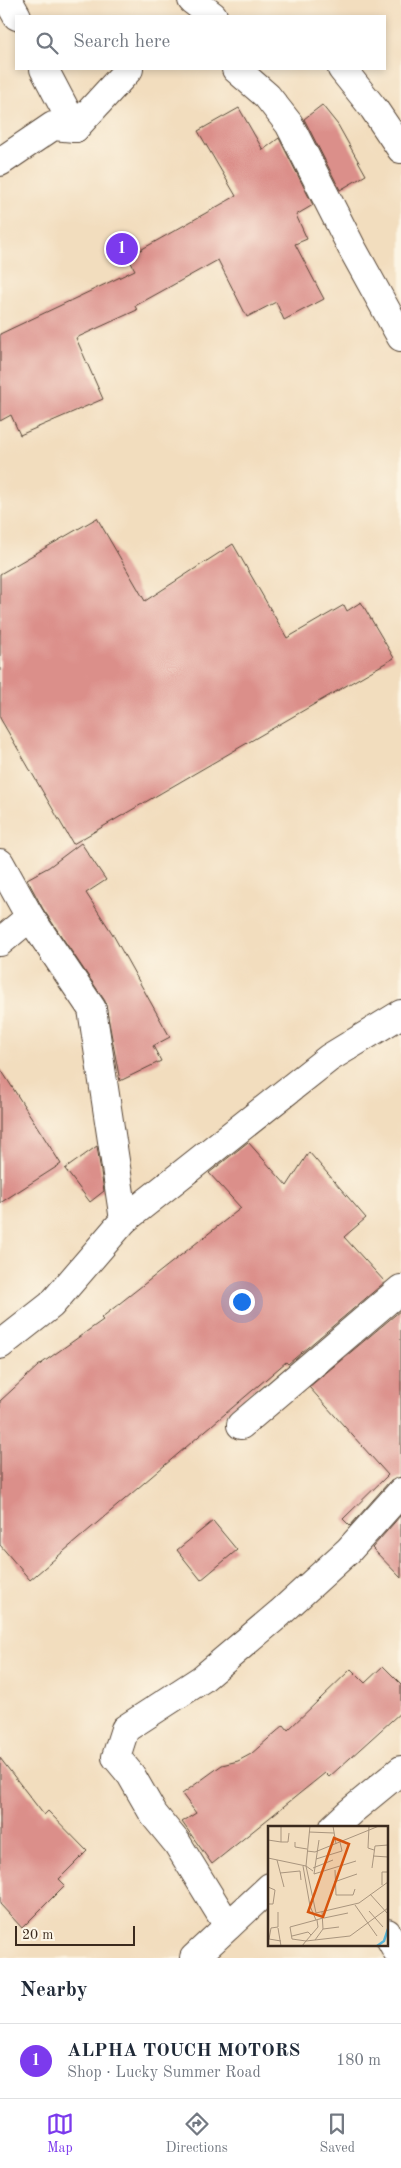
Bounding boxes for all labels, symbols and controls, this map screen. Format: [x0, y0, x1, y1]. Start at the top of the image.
search box [15, 15, 386, 70]
icon: search [33, 29, 61, 57]
text: Search here [73, 33, 170, 52]
pin: 1 [106, 230, 138, 268]
your location [229, 1289, 255, 1315]
inset map [268, 1826, 388, 1946]
scale bar [15, 1923, 135, 1946]
text: 20 m [22, 1928, 53, 1942]
text: Nearby [20, 1980, 88, 2001]
text: ALPHA TOUCH MOTORS [67, 2042, 300, 2061]
text: 1 [31, 2053, 41, 2069]
text: 180 m [336, 2053, 381, 2069]
text: Shop · Lucky Summer Road [67, 2065, 261, 2081]
tab: Map [46, 2110, 74, 2157]
tab: Directions [166, 2110, 228, 2157]
tab: Saved [319, 2110, 355, 2157]

